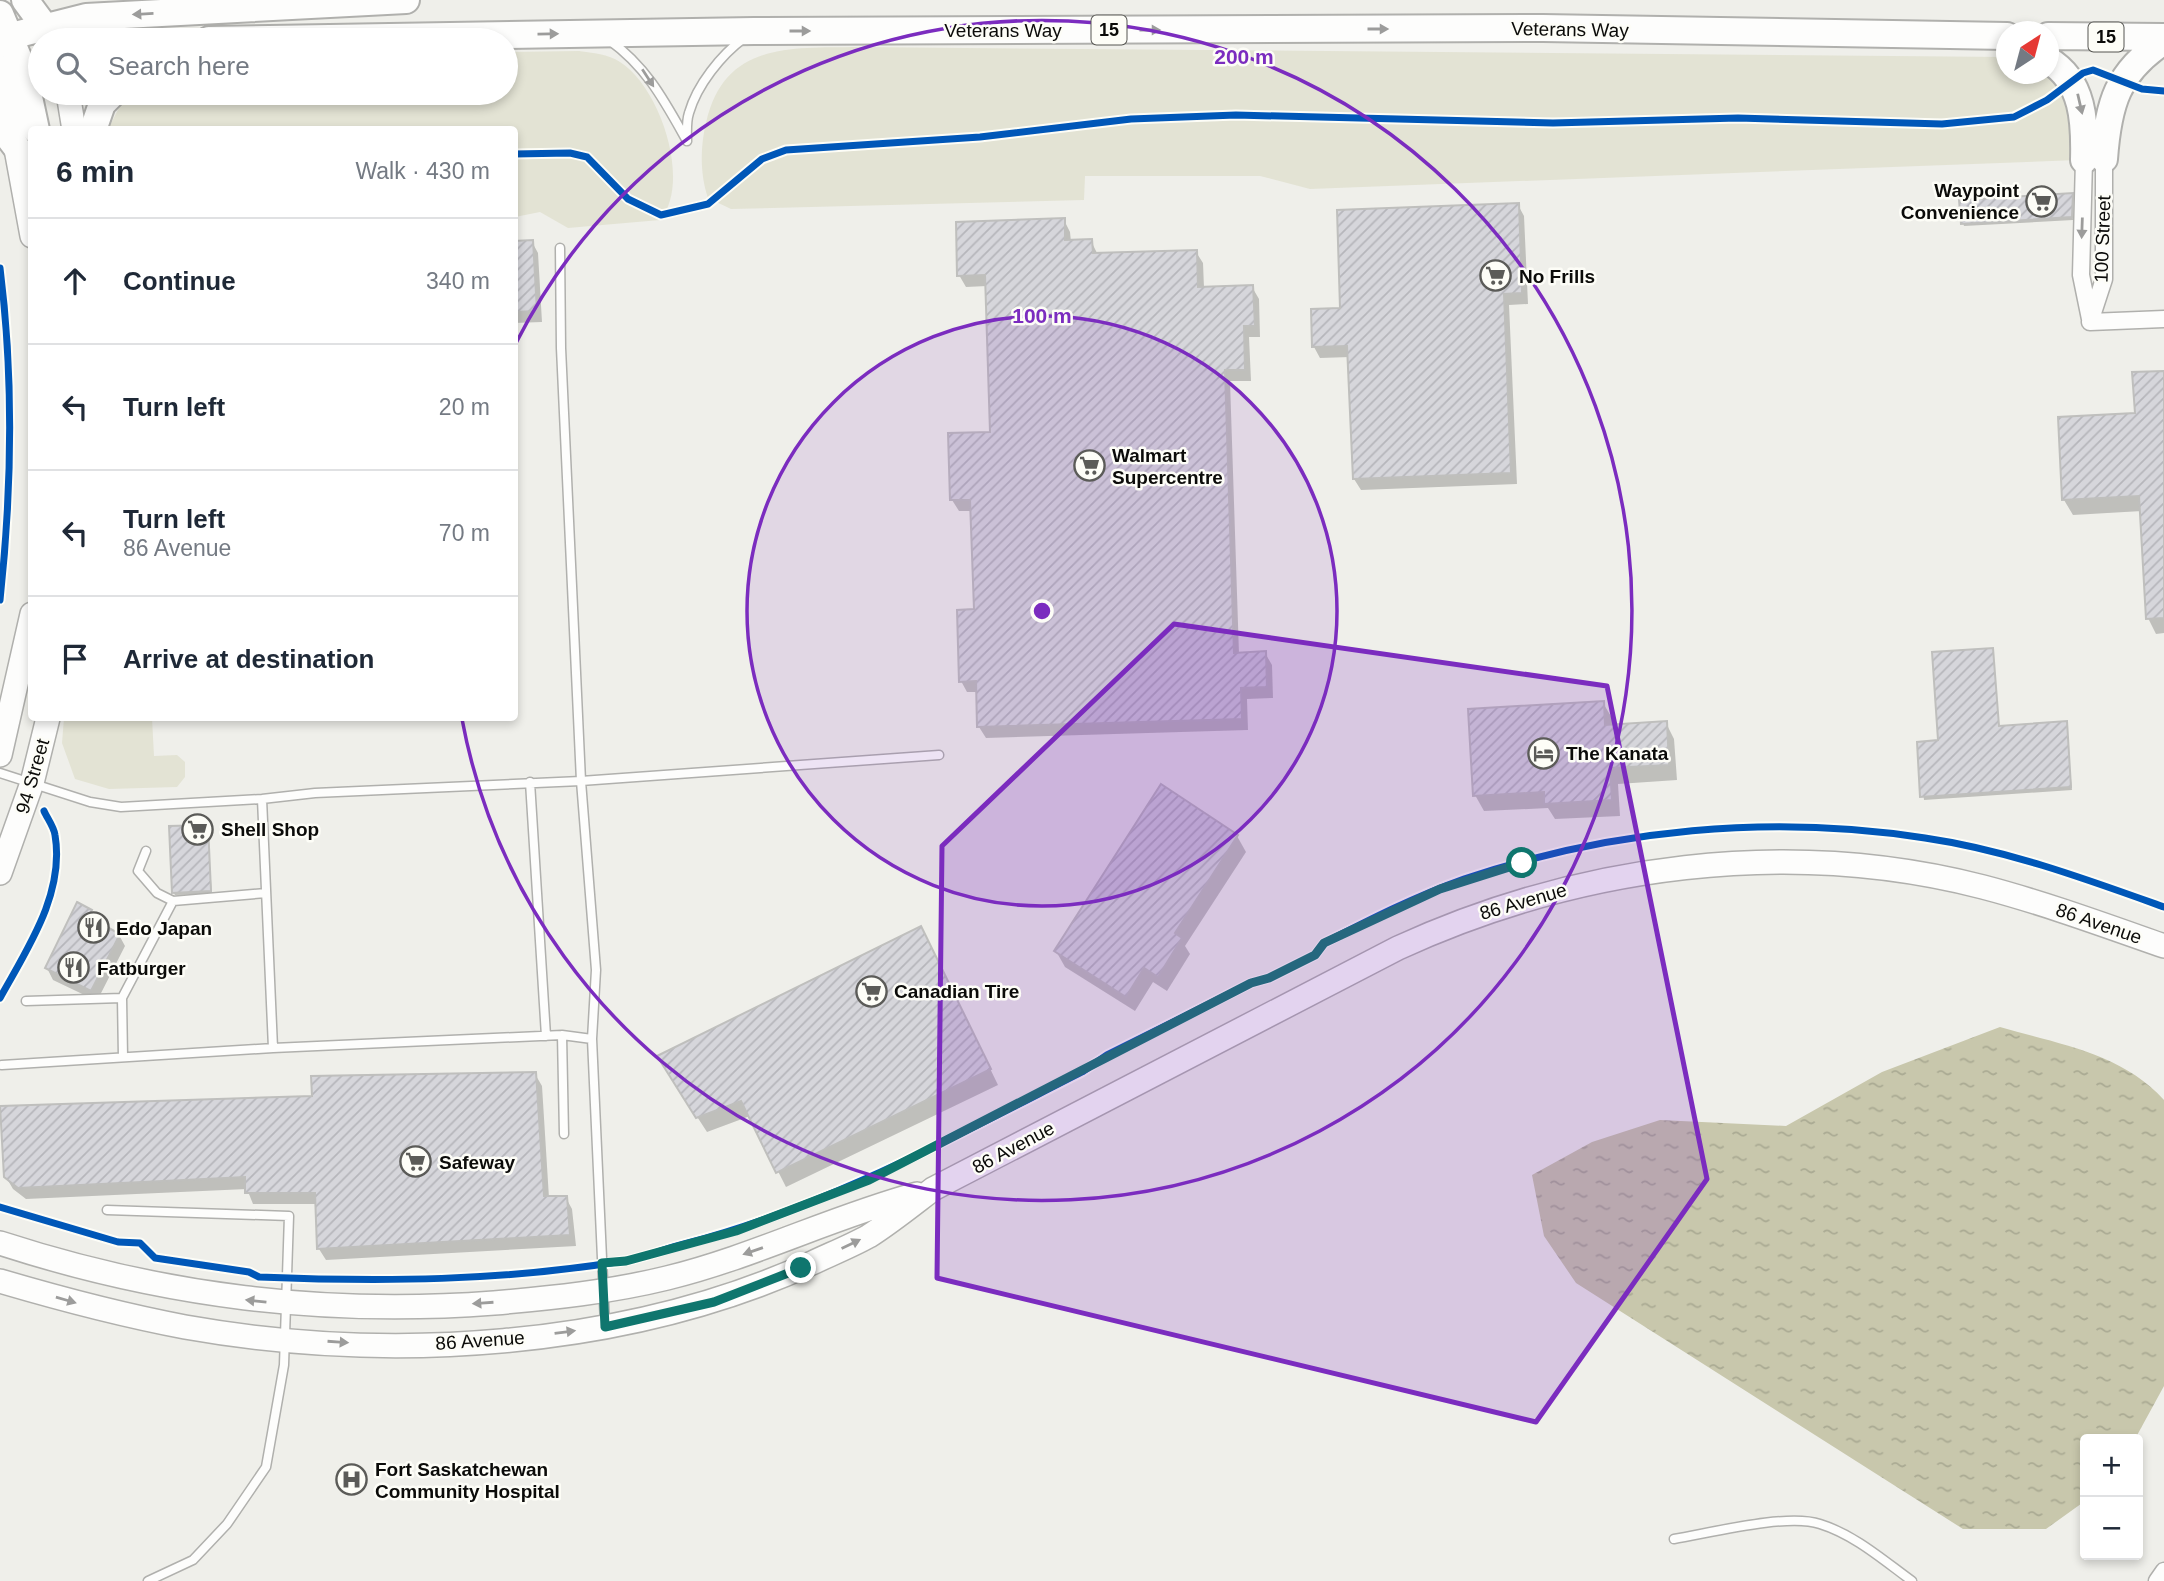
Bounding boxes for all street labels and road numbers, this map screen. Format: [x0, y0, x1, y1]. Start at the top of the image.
road number: 15 [1092, 15, 1126, 44]
street label: Veterans Way [1511, 18, 1629, 41]
street label: Veterans Way [944, 20, 1062, 41]
road number: 15 [2088, 22, 2124, 52]
street label: 100 Street [2090, 194, 2115, 283]
street label: 94 Street [12, 735, 53, 816]
street label: 86 Avenue [1477, 879, 1569, 924]
street label: 86 Avenue [2053, 899, 2145, 948]
street label: 86 Avenue [969, 1117, 1058, 1178]
street label: 86 Avenue [435, 1327, 525, 1354]

